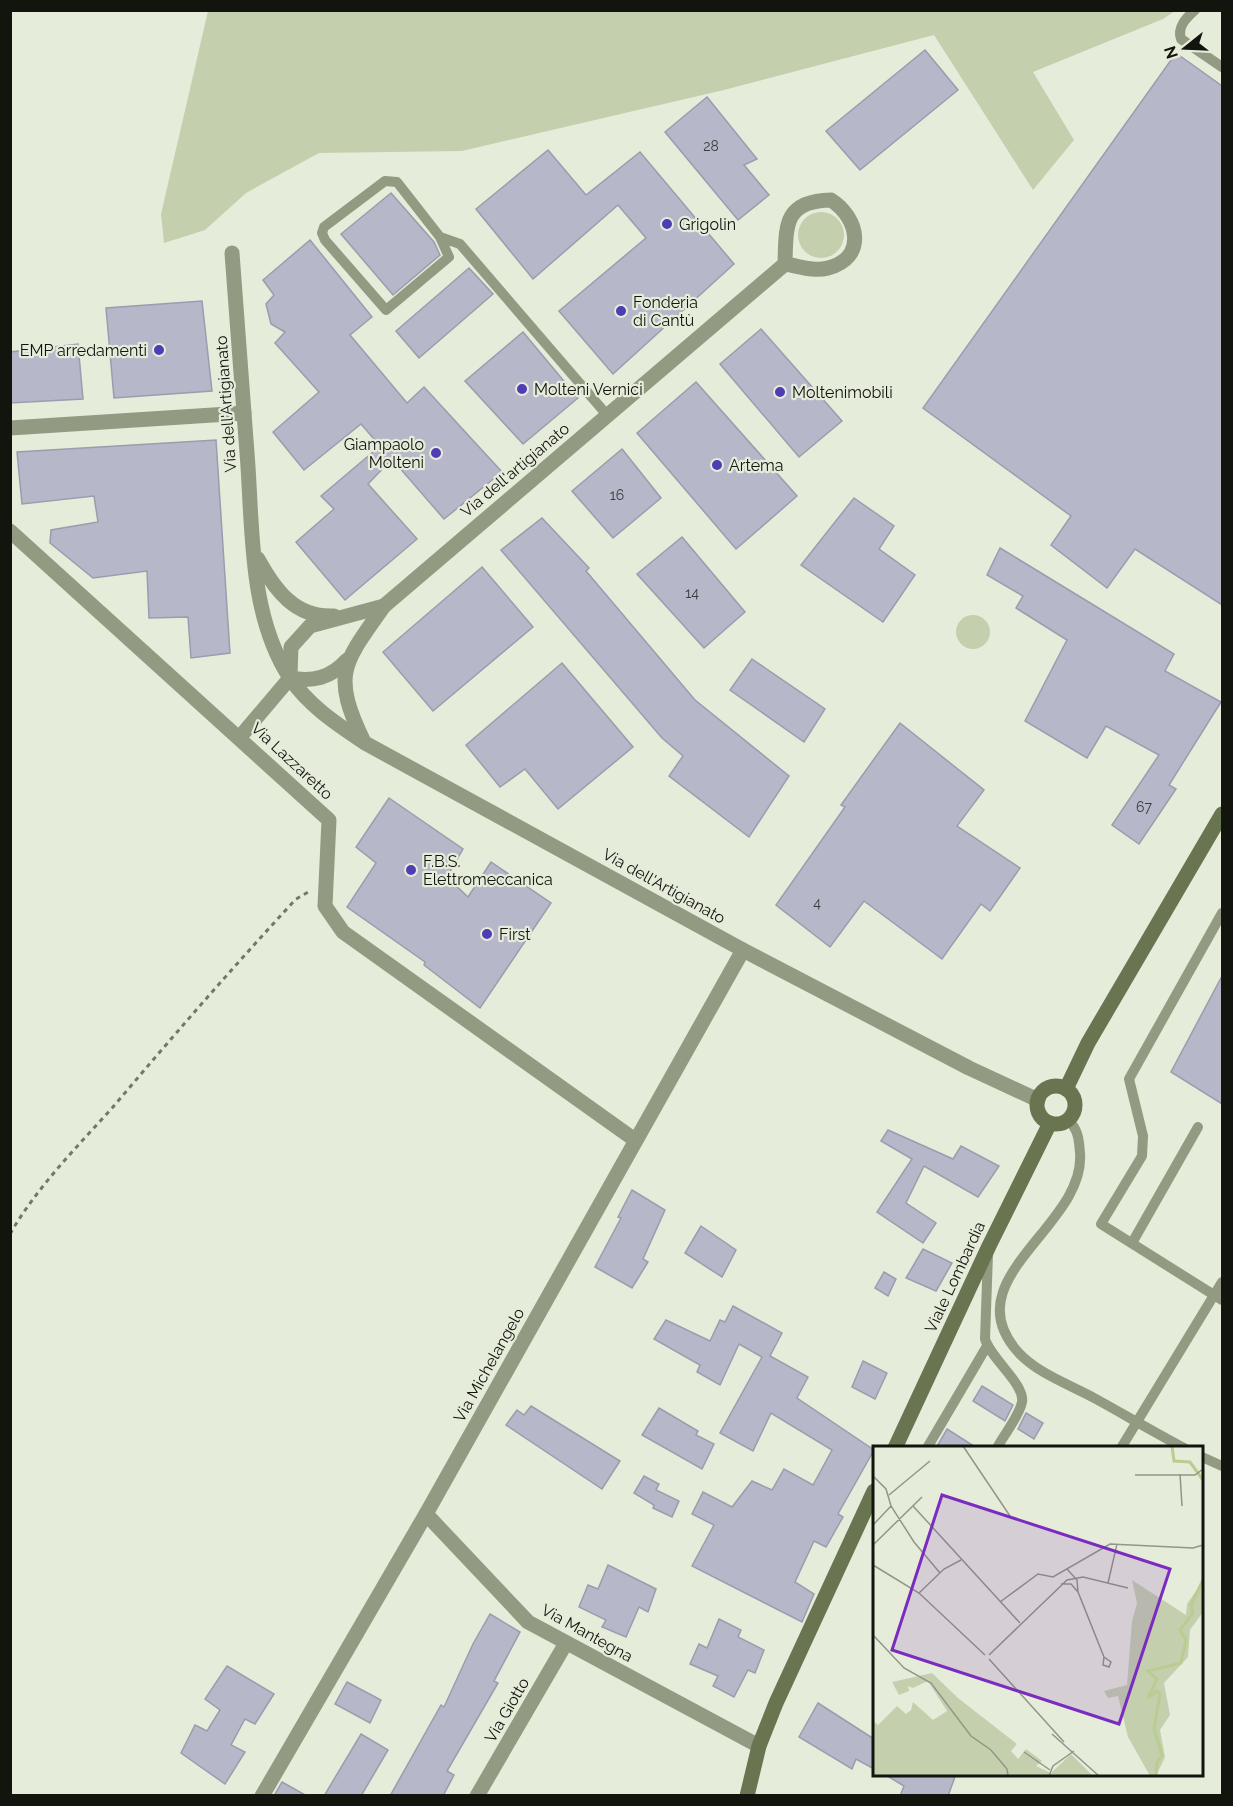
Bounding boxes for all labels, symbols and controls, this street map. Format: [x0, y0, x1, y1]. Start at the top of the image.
north arrow [1155, 18, 1215, 78]
text: N [1160, 44, 1182, 61]
house number: 28 [703, 138, 719, 154]
place label: Grigolin [679, 215, 736, 234]
marker: Grigolin [660, 217, 674, 231]
place label: Fonderia di Cantù [633, 293, 698, 330]
marker: Fonderia di Cantù [614, 304, 628, 318]
street label: Via dell'Artigianato [212, 335, 240, 473]
place label: EMP arredamenti [20, 341, 147, 360]
marker: EMP arredamenti [152, 343, 166, 357]
place label: Molteni Vernici [534, 380, 643, 399]
marker: Molteni Vernici [515, 382, 529, 396]
place label: Moltenimobili [792, 383, 893, 402]
marker: Moltenimobili [773, 385, 787, 399]
street label: Via dell'artigianato [457, 419, 573, 521]
place label: Giampaolo Molteni [344, 435, 424, 472]
marker: Giampaolo Molteni [429, 446, 443, 460]
place label: Artema [729, 456, 783, 475]
marker: Artema [710, 458, 724, 472]
house number: 16 [610, 487, 624, 503]
house number: 14 [685, 585, 699, 601]
street label: Via Lazzaretto [247, 718, 337, 804]
house number: 67 [1136, 799, 1152, 815]
street label: Via dell'Artigianato [599, 844, 729, 928]
place label: F.B.S. Elettromeccanica [423, 852, 553, 889]
marker: F.B.S. Elettromeccanica [404, 863, 418, 877]
house number: 4 [813, 895, 821, 911]
place label: First [499, 925, 531, 944]
marker: First [480, 927, 494, 941]
street label: Viale Lombardia [921, 1218, 989, 1336]
street label: Via Michelangelo [450, 1305, 528, 1425]
inset map [873, 1446, 1203, 1776]
street label: Via Mantegna [538, 1600, 636, 1666]
street label: Via Giotto [481, 1674, 533, 1746]

